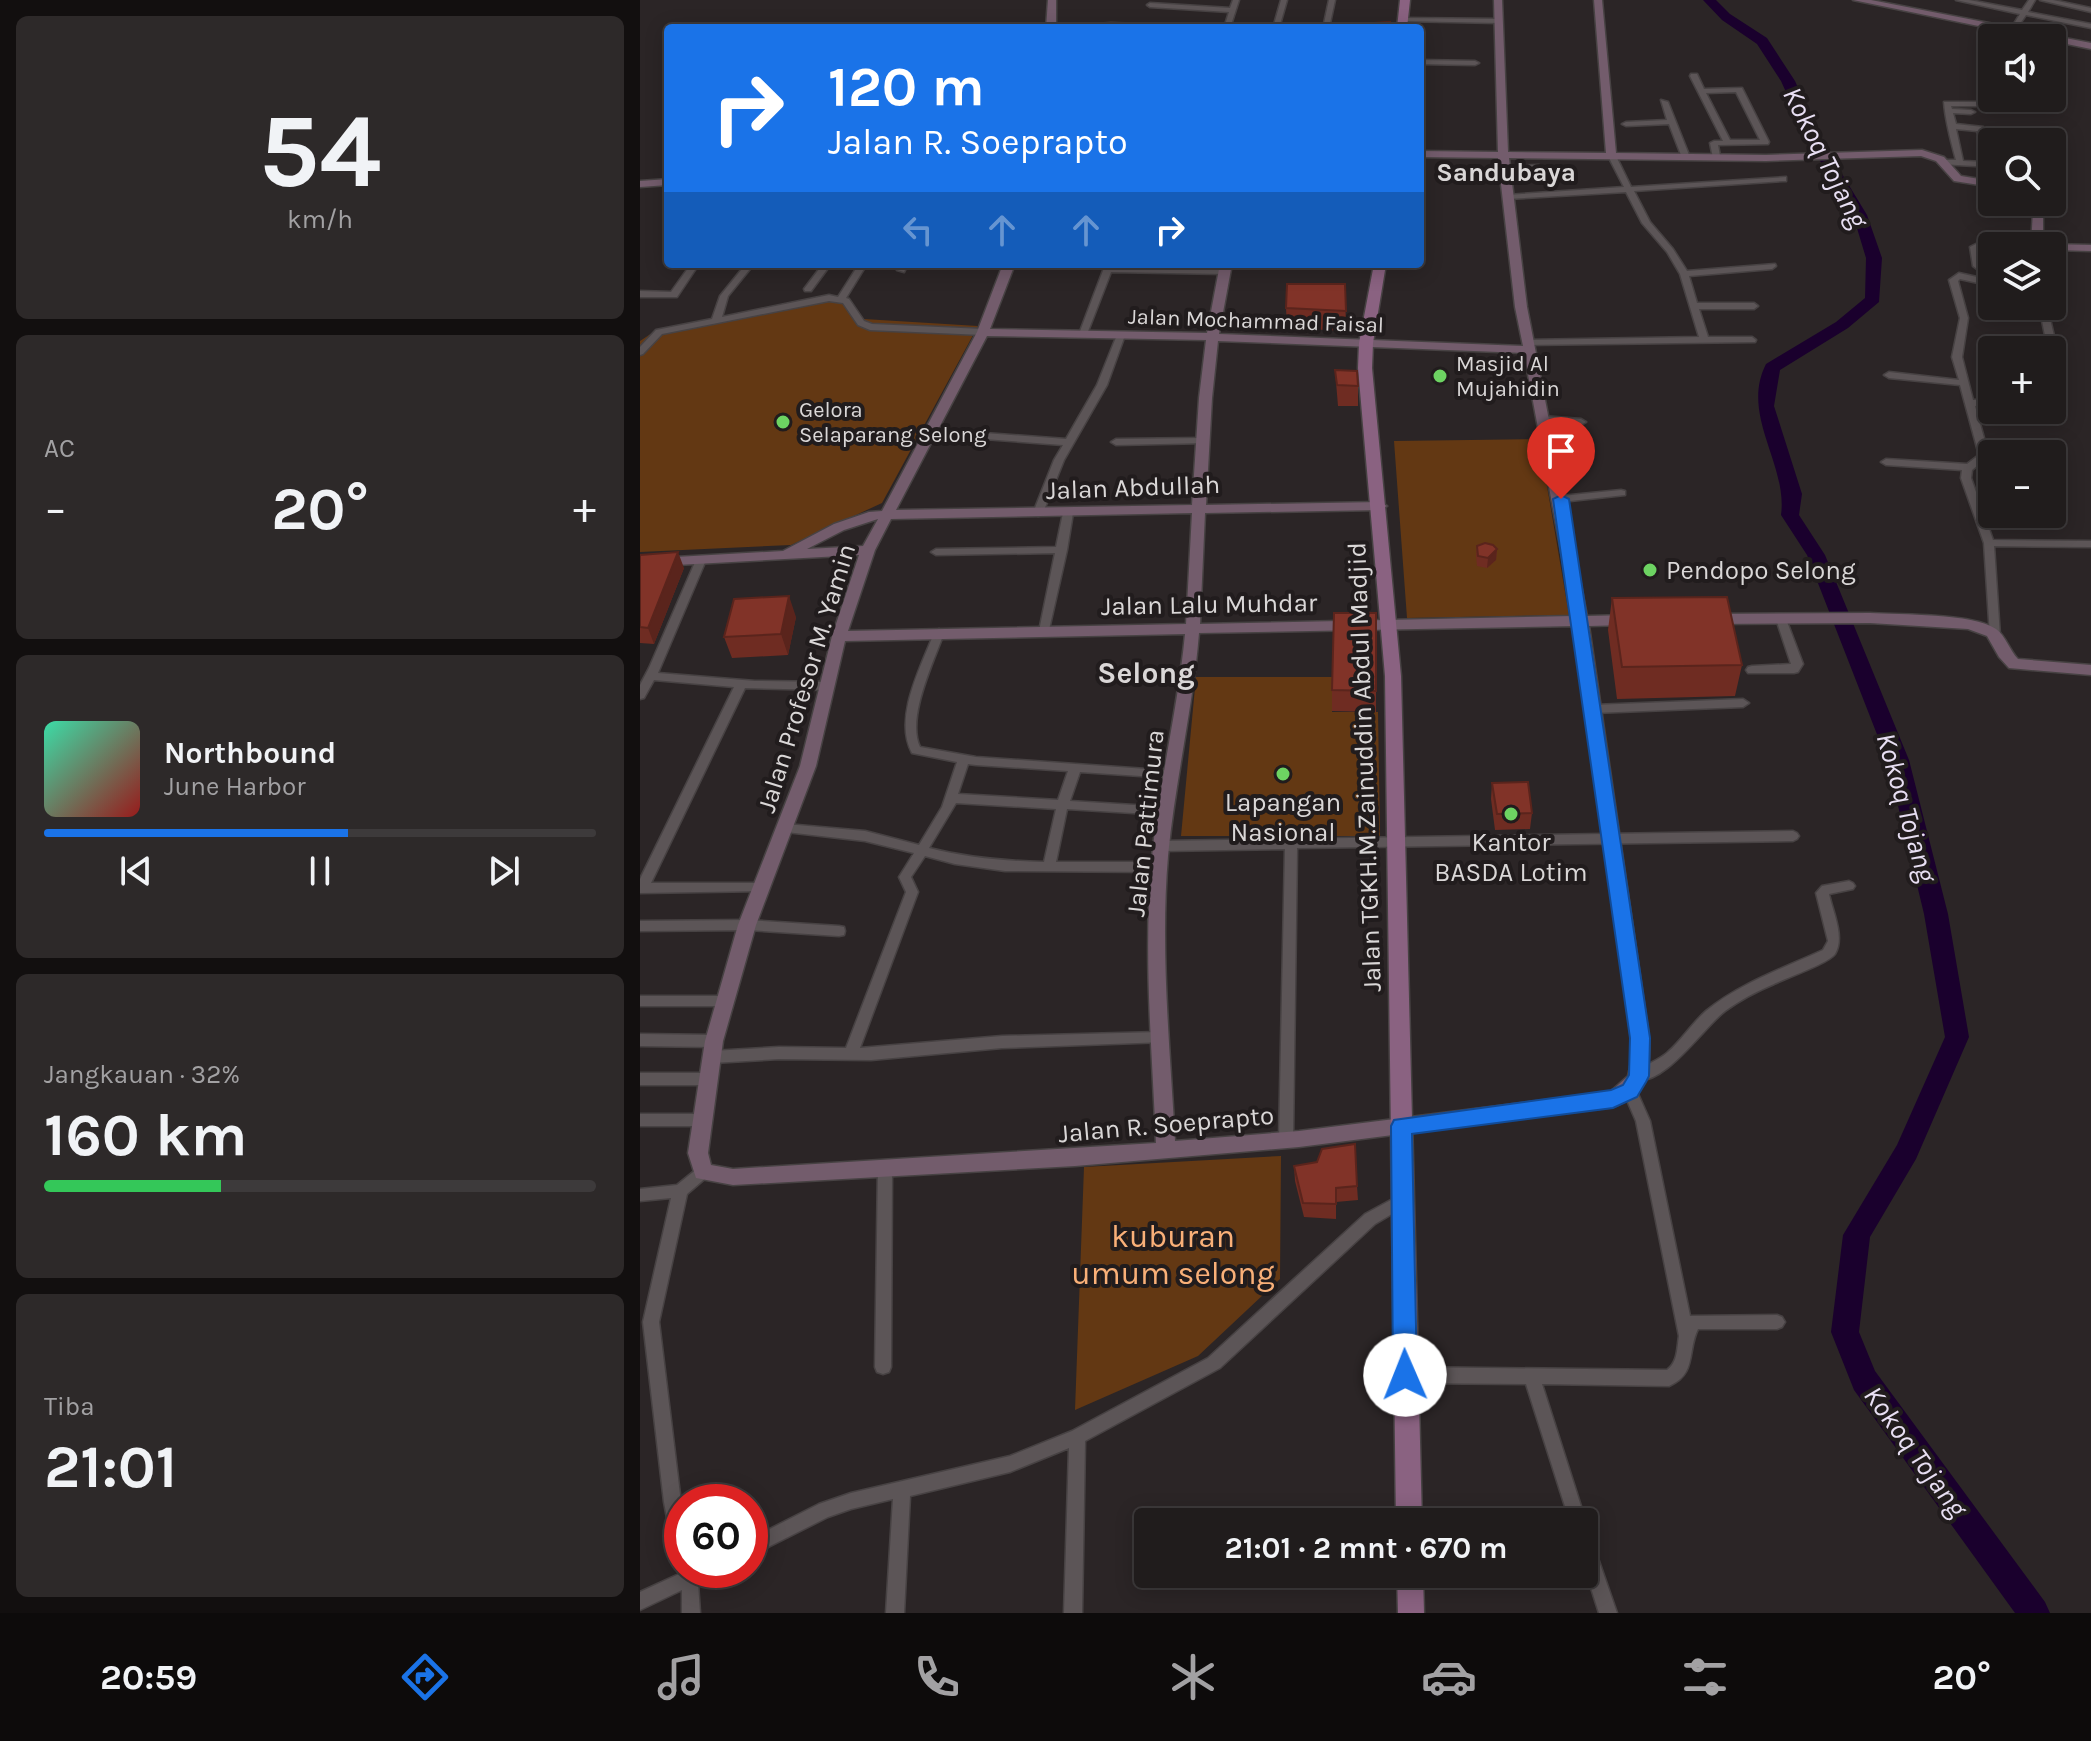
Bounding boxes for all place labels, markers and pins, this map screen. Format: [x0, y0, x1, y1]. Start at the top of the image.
place label: Masjid Al Mujahidin [1456, 351, 1560, 402]
marker: Masjid Al Mujahidin [1431, 367, 1449, 385]
place label: Gelora Selaparang Selong [799, 397, 987, 448]
marker: Gelora Selaparang Selong [774, 413, 792, 431]
pin [1527, 417, 1595, 499]
place label: Pendopo Selong [1666, 555, 1856, 586]
marker: Pendopo Selong [1641, 561, 1659, 579]
marker: Lapangan Nasional [1274, 765, 1292, 783]
place label: Lapangan Nasional [1225, 787, 1341, 848]
marker: Kantor BASDA Lotim [1502, 805, 1520, 823]
place label: Kantor BASDA Lotim [1434, 827, 1588, 888]

